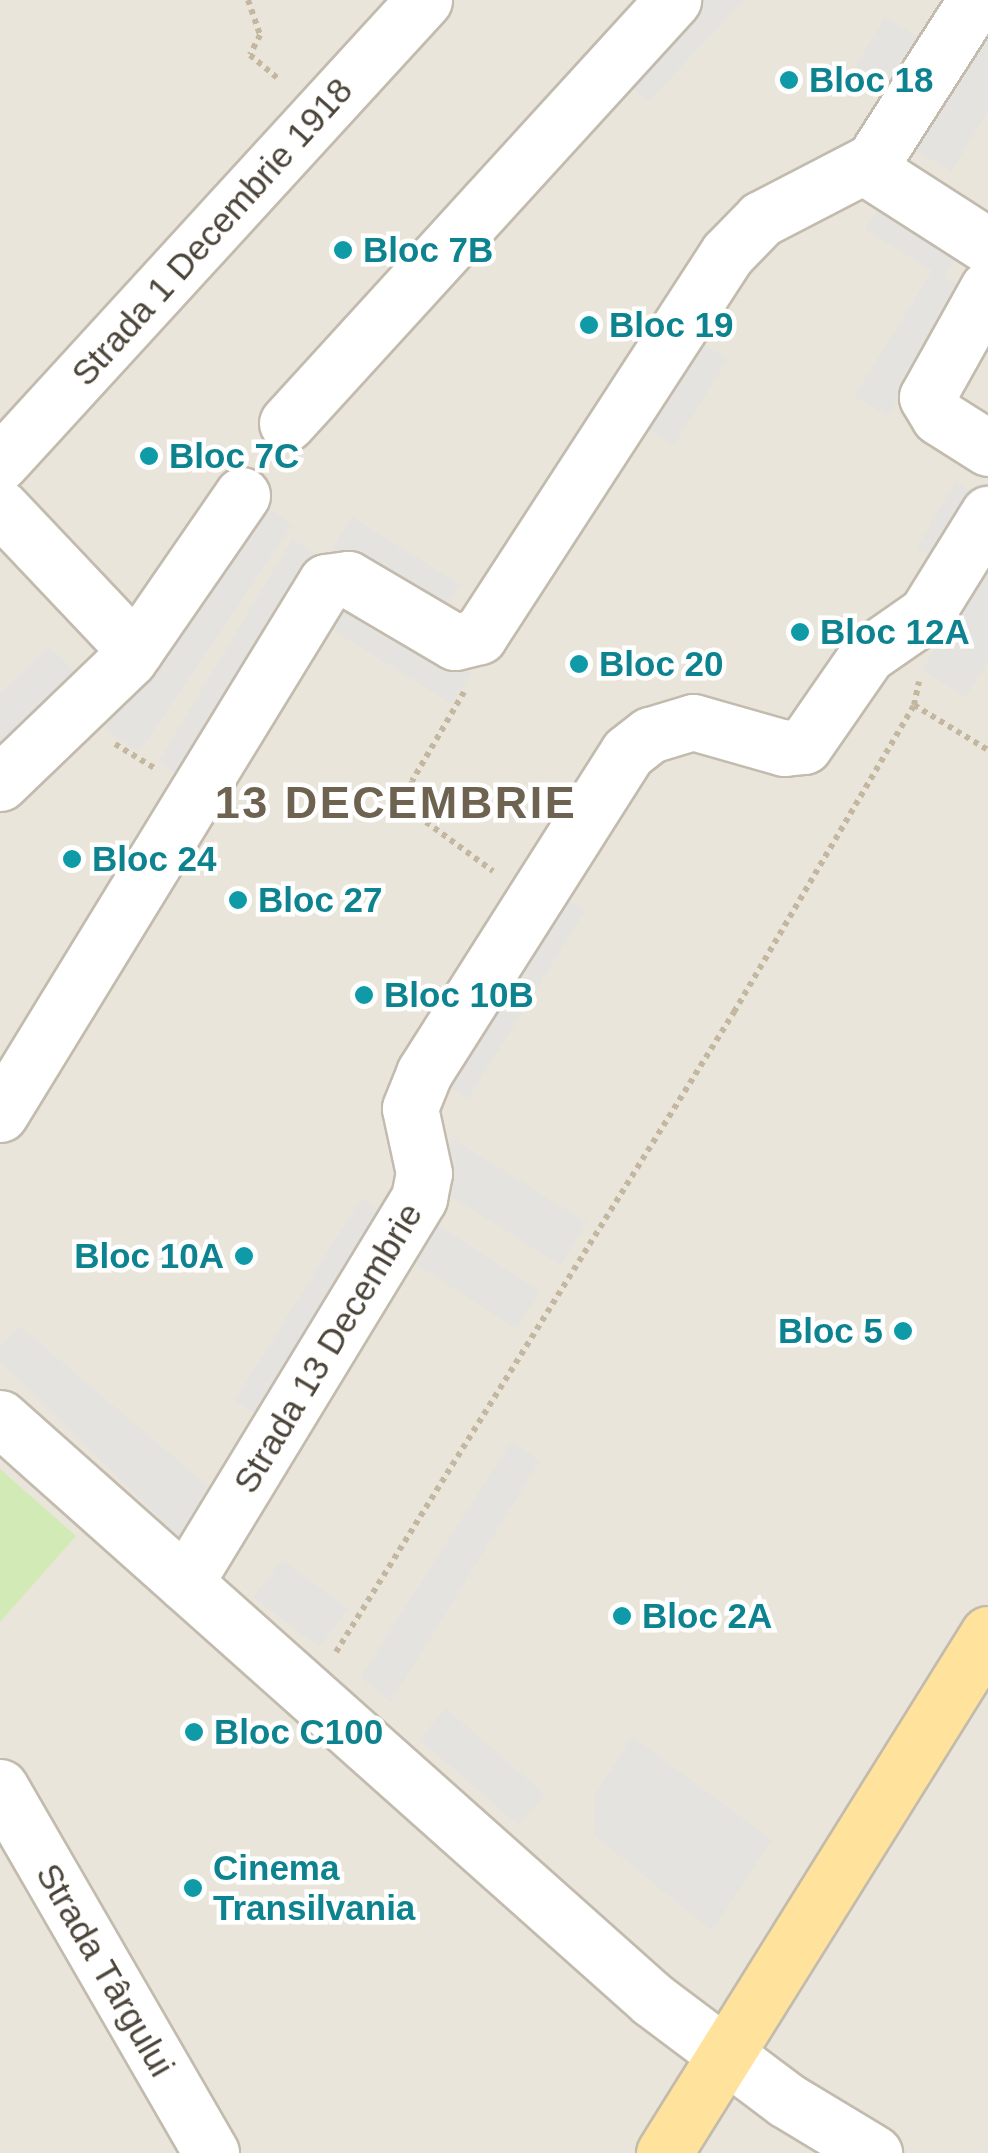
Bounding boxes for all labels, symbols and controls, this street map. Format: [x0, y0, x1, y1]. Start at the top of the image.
place label: Bloc 18 [809, 59, 933, 101]
marker: Bloc 18 [778, 69, 800, 91]
street label: Strada 1 Decembrie 1918 [63, 70, 361, 394]
place label: Bloc 7B [363, 229, 493, 271]
marker: Bloc 7B [332, 239, 354, 261]
place label: Bloc 19 [609, 304, 733, 346]
marker: Bloc 19 [578, 314, 600, 336]
place label: Bloc 7C [169, 435, 299, 477]
marker: Bloc 7C [138, 445, 160, 467]
place label: Bloc 12A [820, 611, 970, 653]
marker: Bloc 12A [789, 621, 811, 643]
place label: Bloc 20 [599, 643, 723, 685]
marker: Bloc 20 [568, 653, 590, 675]
district label: 13 DECEMBRIE [215, 776, 577, 830]
place label: Bloc 24 [92, 838, 216, 880]
marker: Bloc 24 [61, 848, 83, 870]
place label: Bloc 27 [258, 879, 382, 921]
marker: Bloc 27 [227, 889, 249, 911]
place label: Bloc 10B [384, 974, 534, 1016]
marker: Bloc 10B [353, 984, 375, 1006]
street label: Strada 13 Decembrie [225, 1195, 431, 1501]
place label: Bloc 10A [74, 1235, 224, 1277]
marker: Bloc 10A [233, 1245, 255, 1267]
place label: Bloc 5 [778, 1310, 883, 1352]
marker: Bloc 5 [892, 1320, 914, 1342]
place label: Bloc 2A [642, 1595, 772, 1637]
marker: Bloc 2A [611, 1605, 633, 1627]
place label: Bloc C100 [214, 1711, 383, 1753]
marker: Bloc C100 [183, 1721, 205, 1743]
place label: Cinema Transilvania [213, 1847, 415, 1929]
street label: Strada Târgului [27, 1856, 183, 2084]
marker: Cinema Transilvania [182, 1877, 204, 1899]

